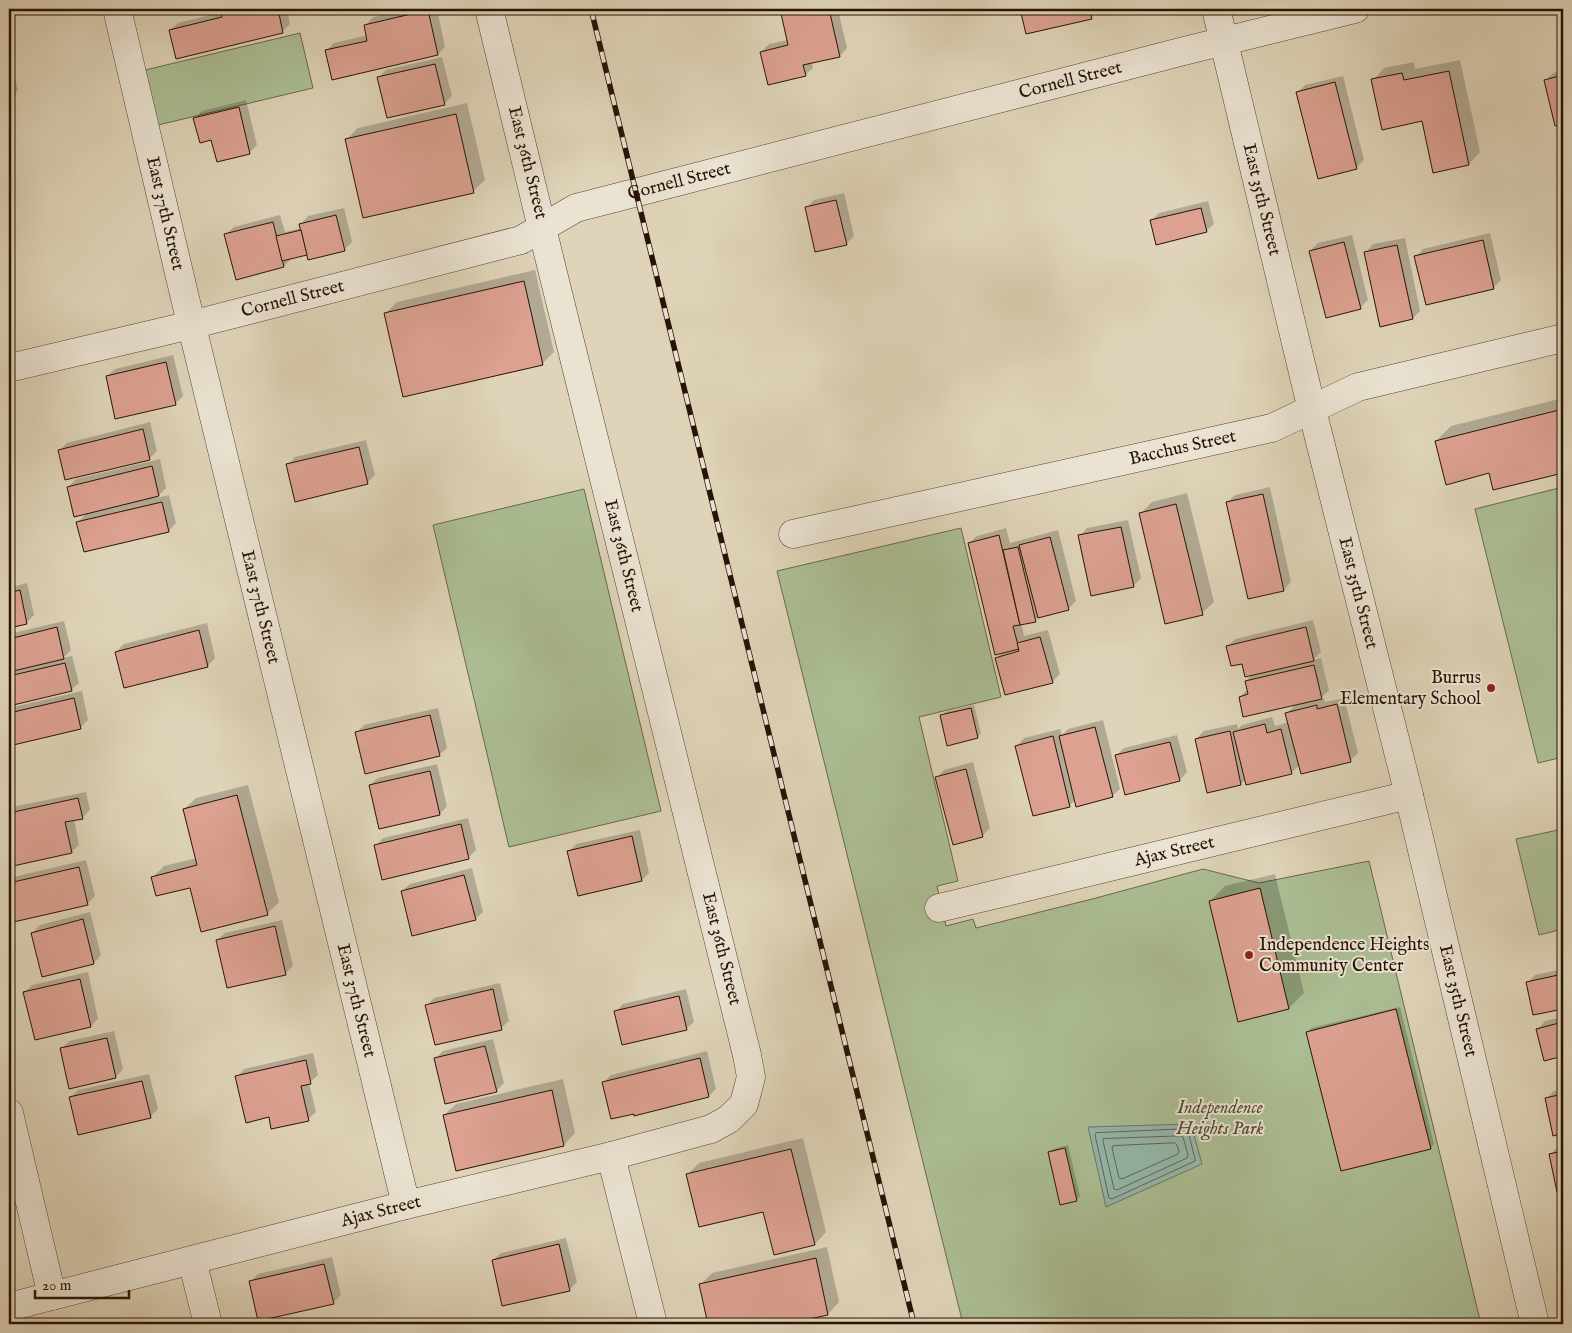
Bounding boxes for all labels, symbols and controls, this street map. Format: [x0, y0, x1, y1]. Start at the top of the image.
street label: Cornell Street [1016, 56, 1124, 105]
street label: East 36th Street [502, 104, 552, 222]
street label: East 35th Street [1237, 141, 1286, 258]
street label: East 37th Street [141, 154, 190, 273]
street label: Cornell Street [625, 157, 733, 206]
street label: Cornell Street [239, 275, 347, 323]
street label: Bacchus Street [1127, 425, 1238, 471]
street label: East 36th Street [598, 497, 648, 615]
street label: East 35th Street [1333, 535, 1383, 651]
street label: East 37th Street [235, 548, 285, 666]
place label: Burrus Elementary School [1340, 667, 1481, 711]
marker: Burrus Elementary School [1485, 682, 1497, 694]
street label: Ajax Street [1131, 831, 1217, 872]
street label: East 36th Street [696, 890, 746, 1008]
place label: Independence Heights Community Center [1259, 934, 1429, 978]
street label: East 37th Street [331, 941, 381, 1060]
street label: East 35th Street [1434, 943, 1482, 1059]
marker: Independence Heights Community Center [1243, 949, 1255, 961]
park label: Independence Heights Park [1176, 1097, 1263, 1141]
street label: Ajax Street [338, 1190, 423, 1233]
scale bar [35, 1268, 129, 1300]
text: 20 m [42, 1276, 72, 1295]

